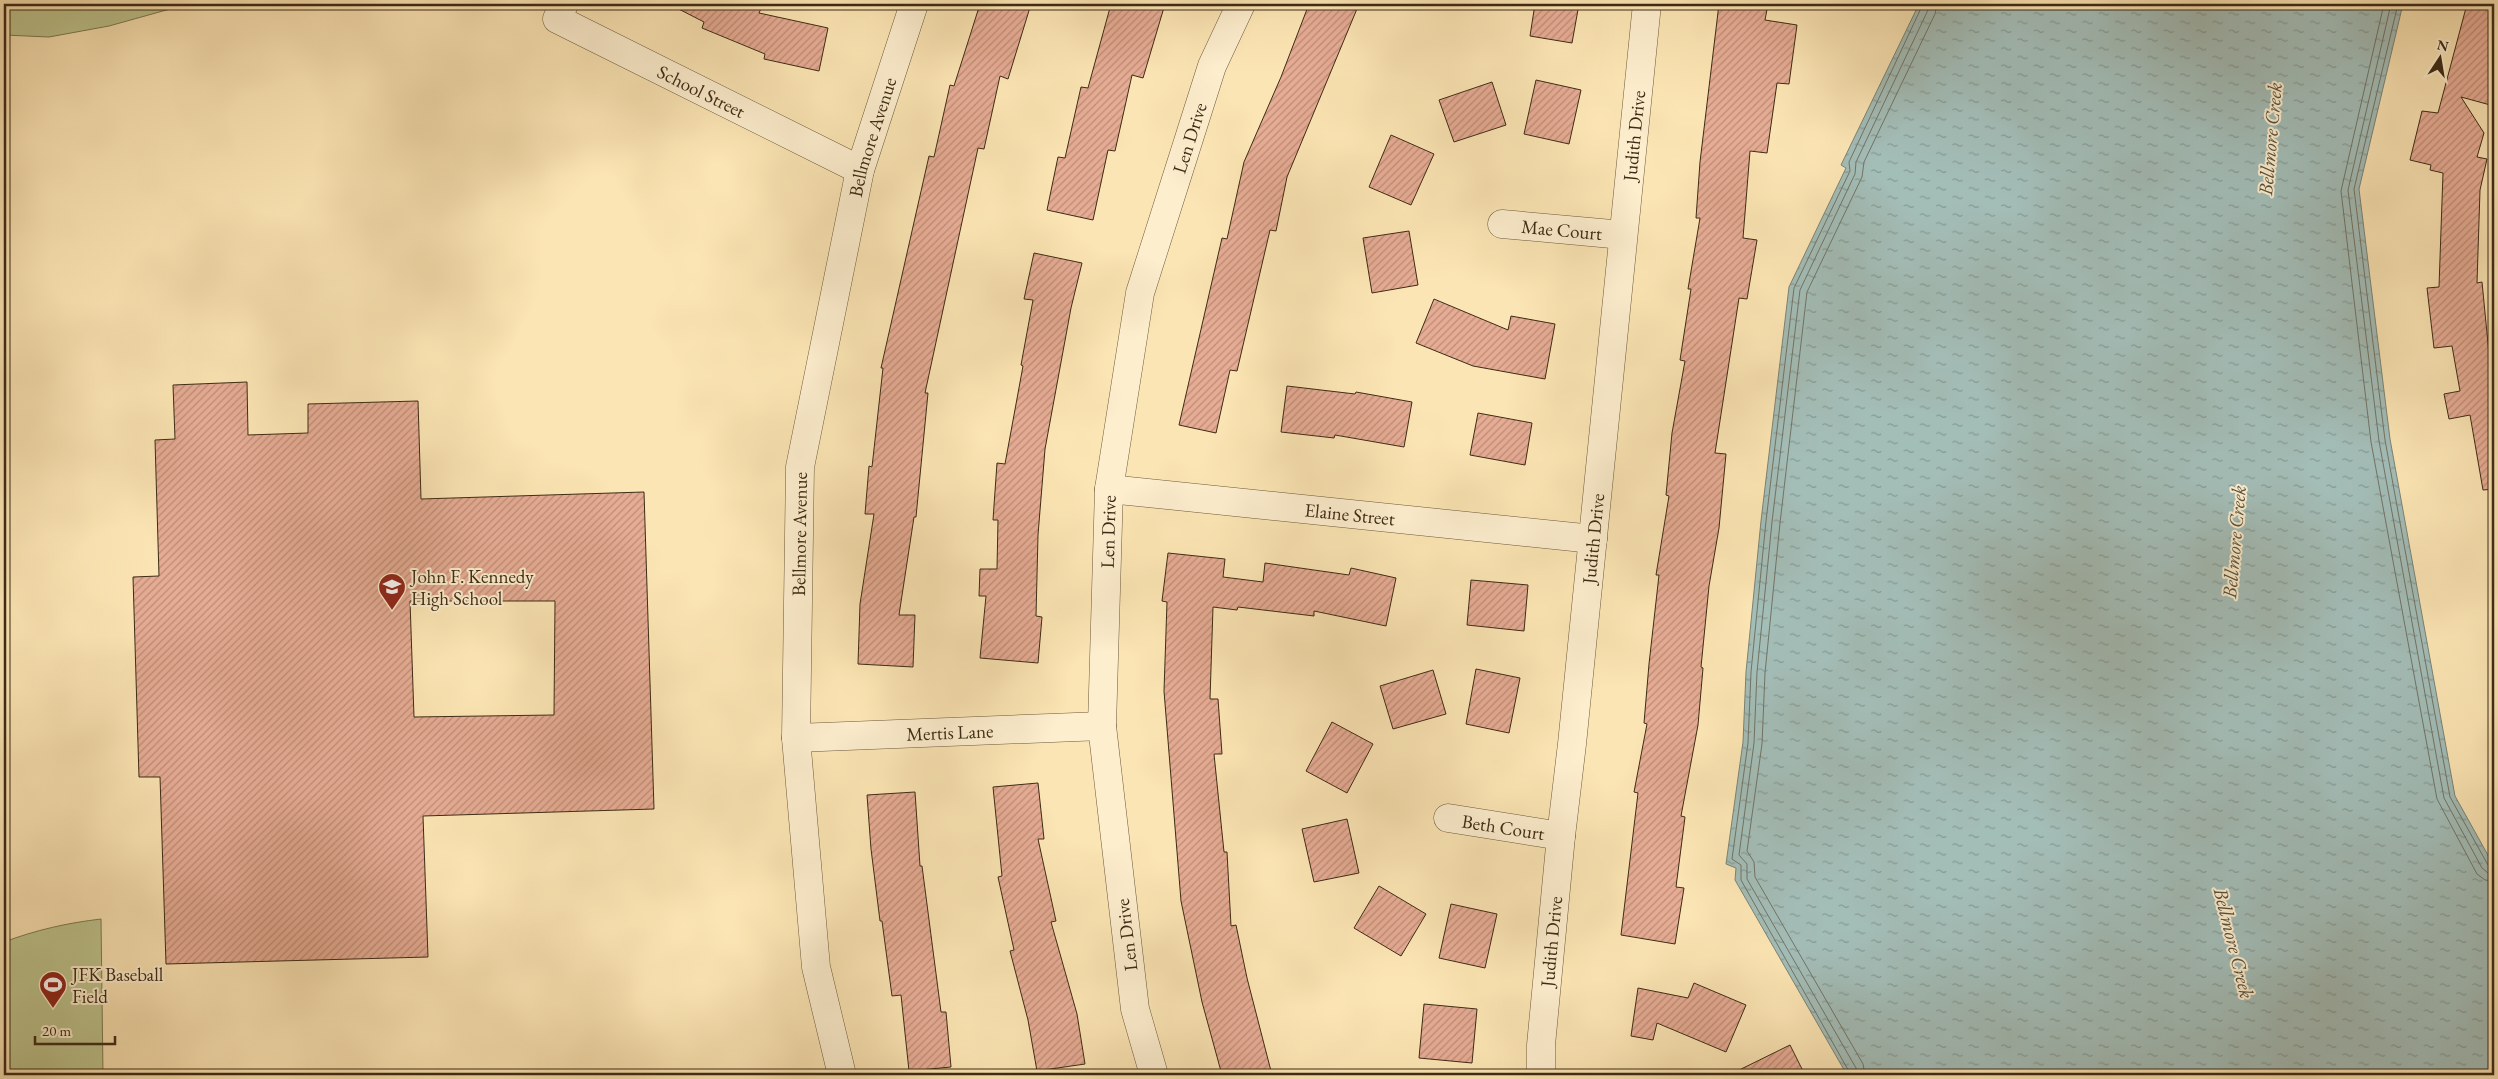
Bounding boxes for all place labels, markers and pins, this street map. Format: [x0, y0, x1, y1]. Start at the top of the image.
place label: John F. Kennedy High School [409, 564, 534, 611]
school or university icon: John F. Kennedy High School [377, 572, 407, 611]
place label: JFK Baseball Field [70, 962, 164, 1009]
sports icon: JFK Baseball Field [38, 970, 68, 1009]

